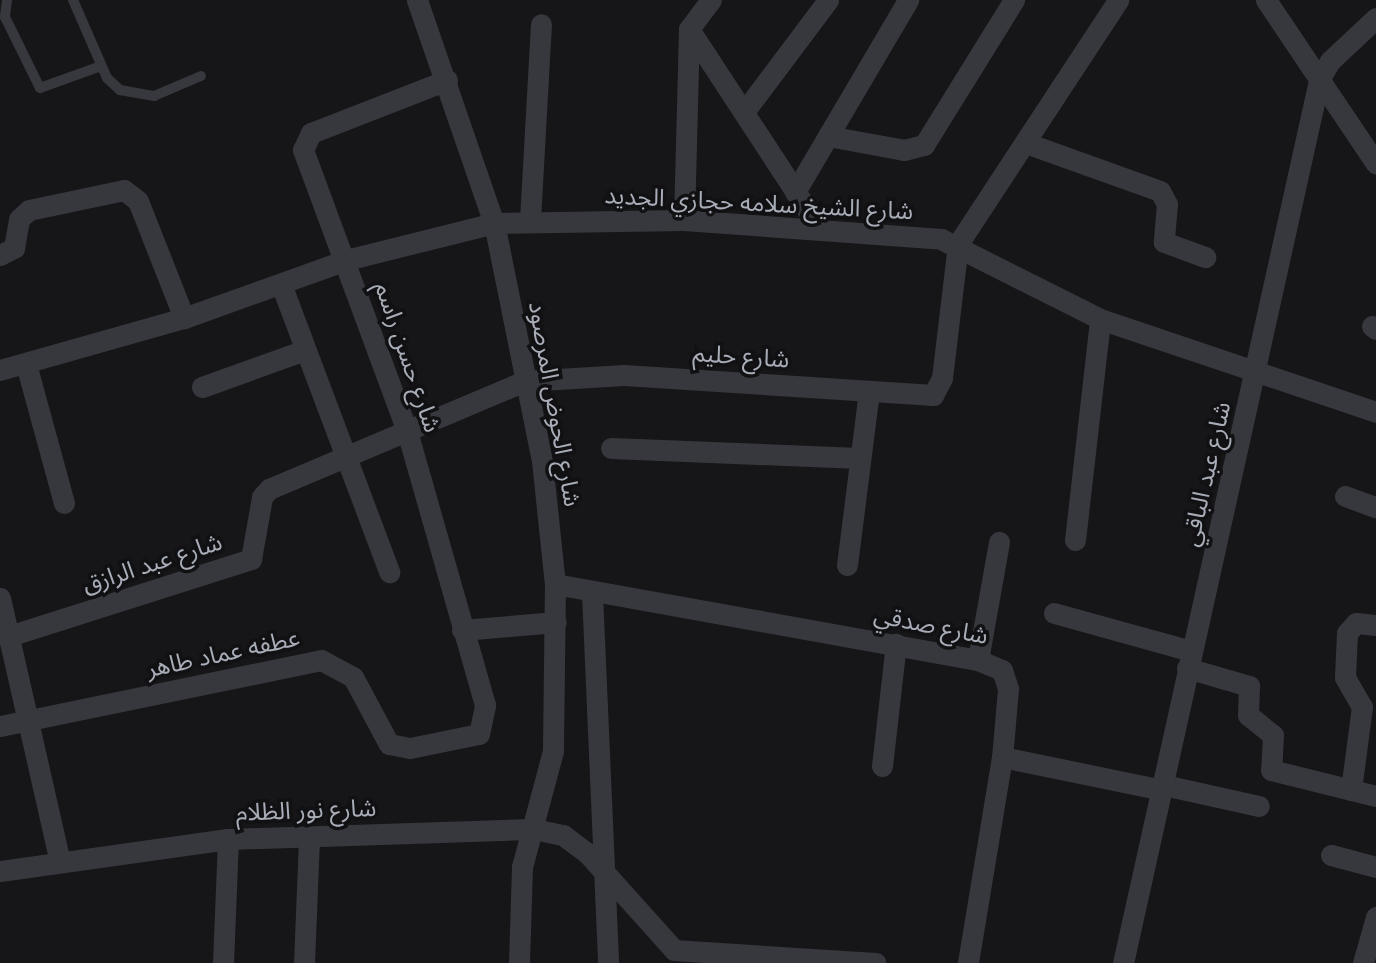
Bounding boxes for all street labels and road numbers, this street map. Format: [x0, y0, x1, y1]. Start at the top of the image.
street label: شارع الشيخ سلامه حجازي الجديد [604, 181, 914, 225]
street label: شارع حسن راسم [369, 278, 447, 436]
street label: شارع الحوض المرصود [523, 299, 587, 509]
street label: شارع حليم [692, 338, 790, 374]
street label: شارع عبد الباقي [1175, 399, 1237, 549]
street label: شارع عبد الرازق [78, 527, 226, 599]
street label: شارع صدقي [871, 600, 991, 650]
street label: عطفه عماد طاهر [144, 623, 302, 683]
street label: شارع نور الظلام [235, 793, 377, 827]

